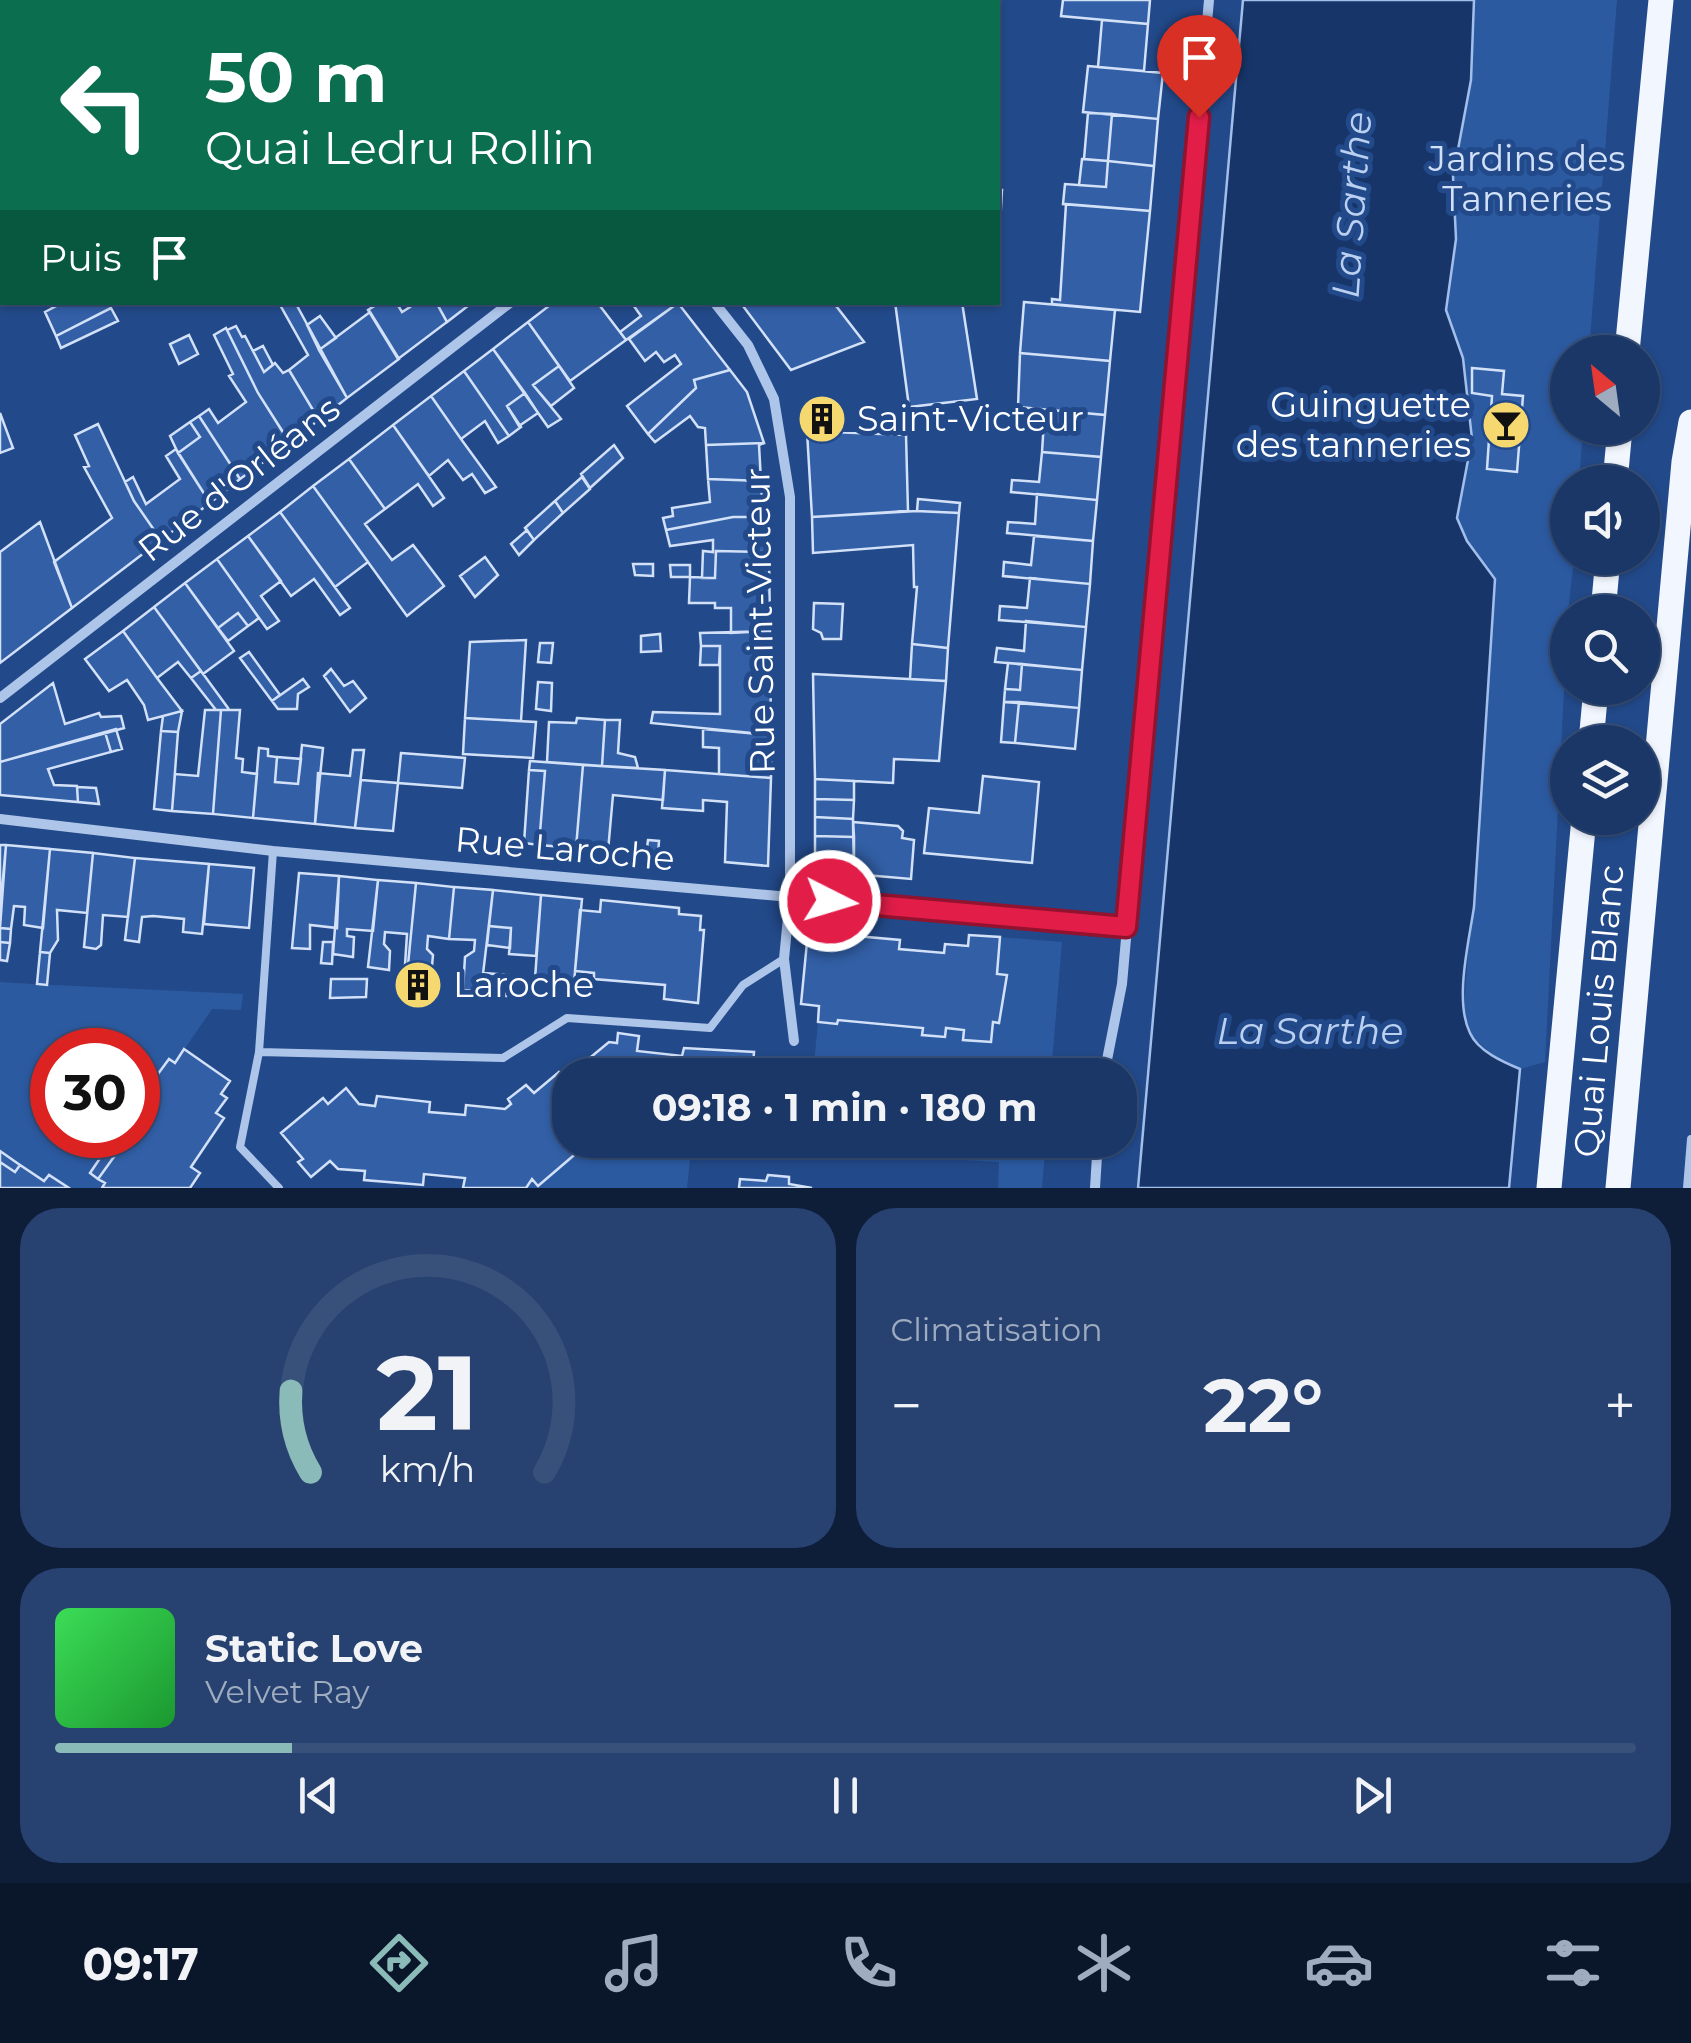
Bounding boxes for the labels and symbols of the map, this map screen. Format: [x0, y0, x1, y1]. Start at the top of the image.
pin [1157, 15, 1242, 118]
water label: La Sarthe [1322, 110, 1381, 300]
park label: Jardins des Tanneries [1428, 137, 1625, 220]
north arrow [1550, 335, 1660, 445]
place label: Guinguette des tanneries [1236, 383, 1471, 466]
street label: Rue d'Orléans [129, 387, 348, 571]
building icon: Saint-Victeur [796, 393, 848, 445]
place label: Saint-Victeur [857, 397, 1084, 440]
bar icon: Guinguette des tanneries [1480, 399, 1532, 451]
street label: Rue Saint-Victeur [735, 468, 784, 774]
street label: Rue Laroche [454, 817, 677, 880]
position arrow [778, 849, 882, 953]
street label: Quai Louis Blanc [1564, 863, 1633, 1159]
building icon: Laroche [392, 959, 444, 1011]
place label: Laroche [453, 963, 594, 1006]
water label: La Sarthe [1217, 1007, 1403, 1054]
speed limit sign: 30 [30, 1028, 160, 1158]

